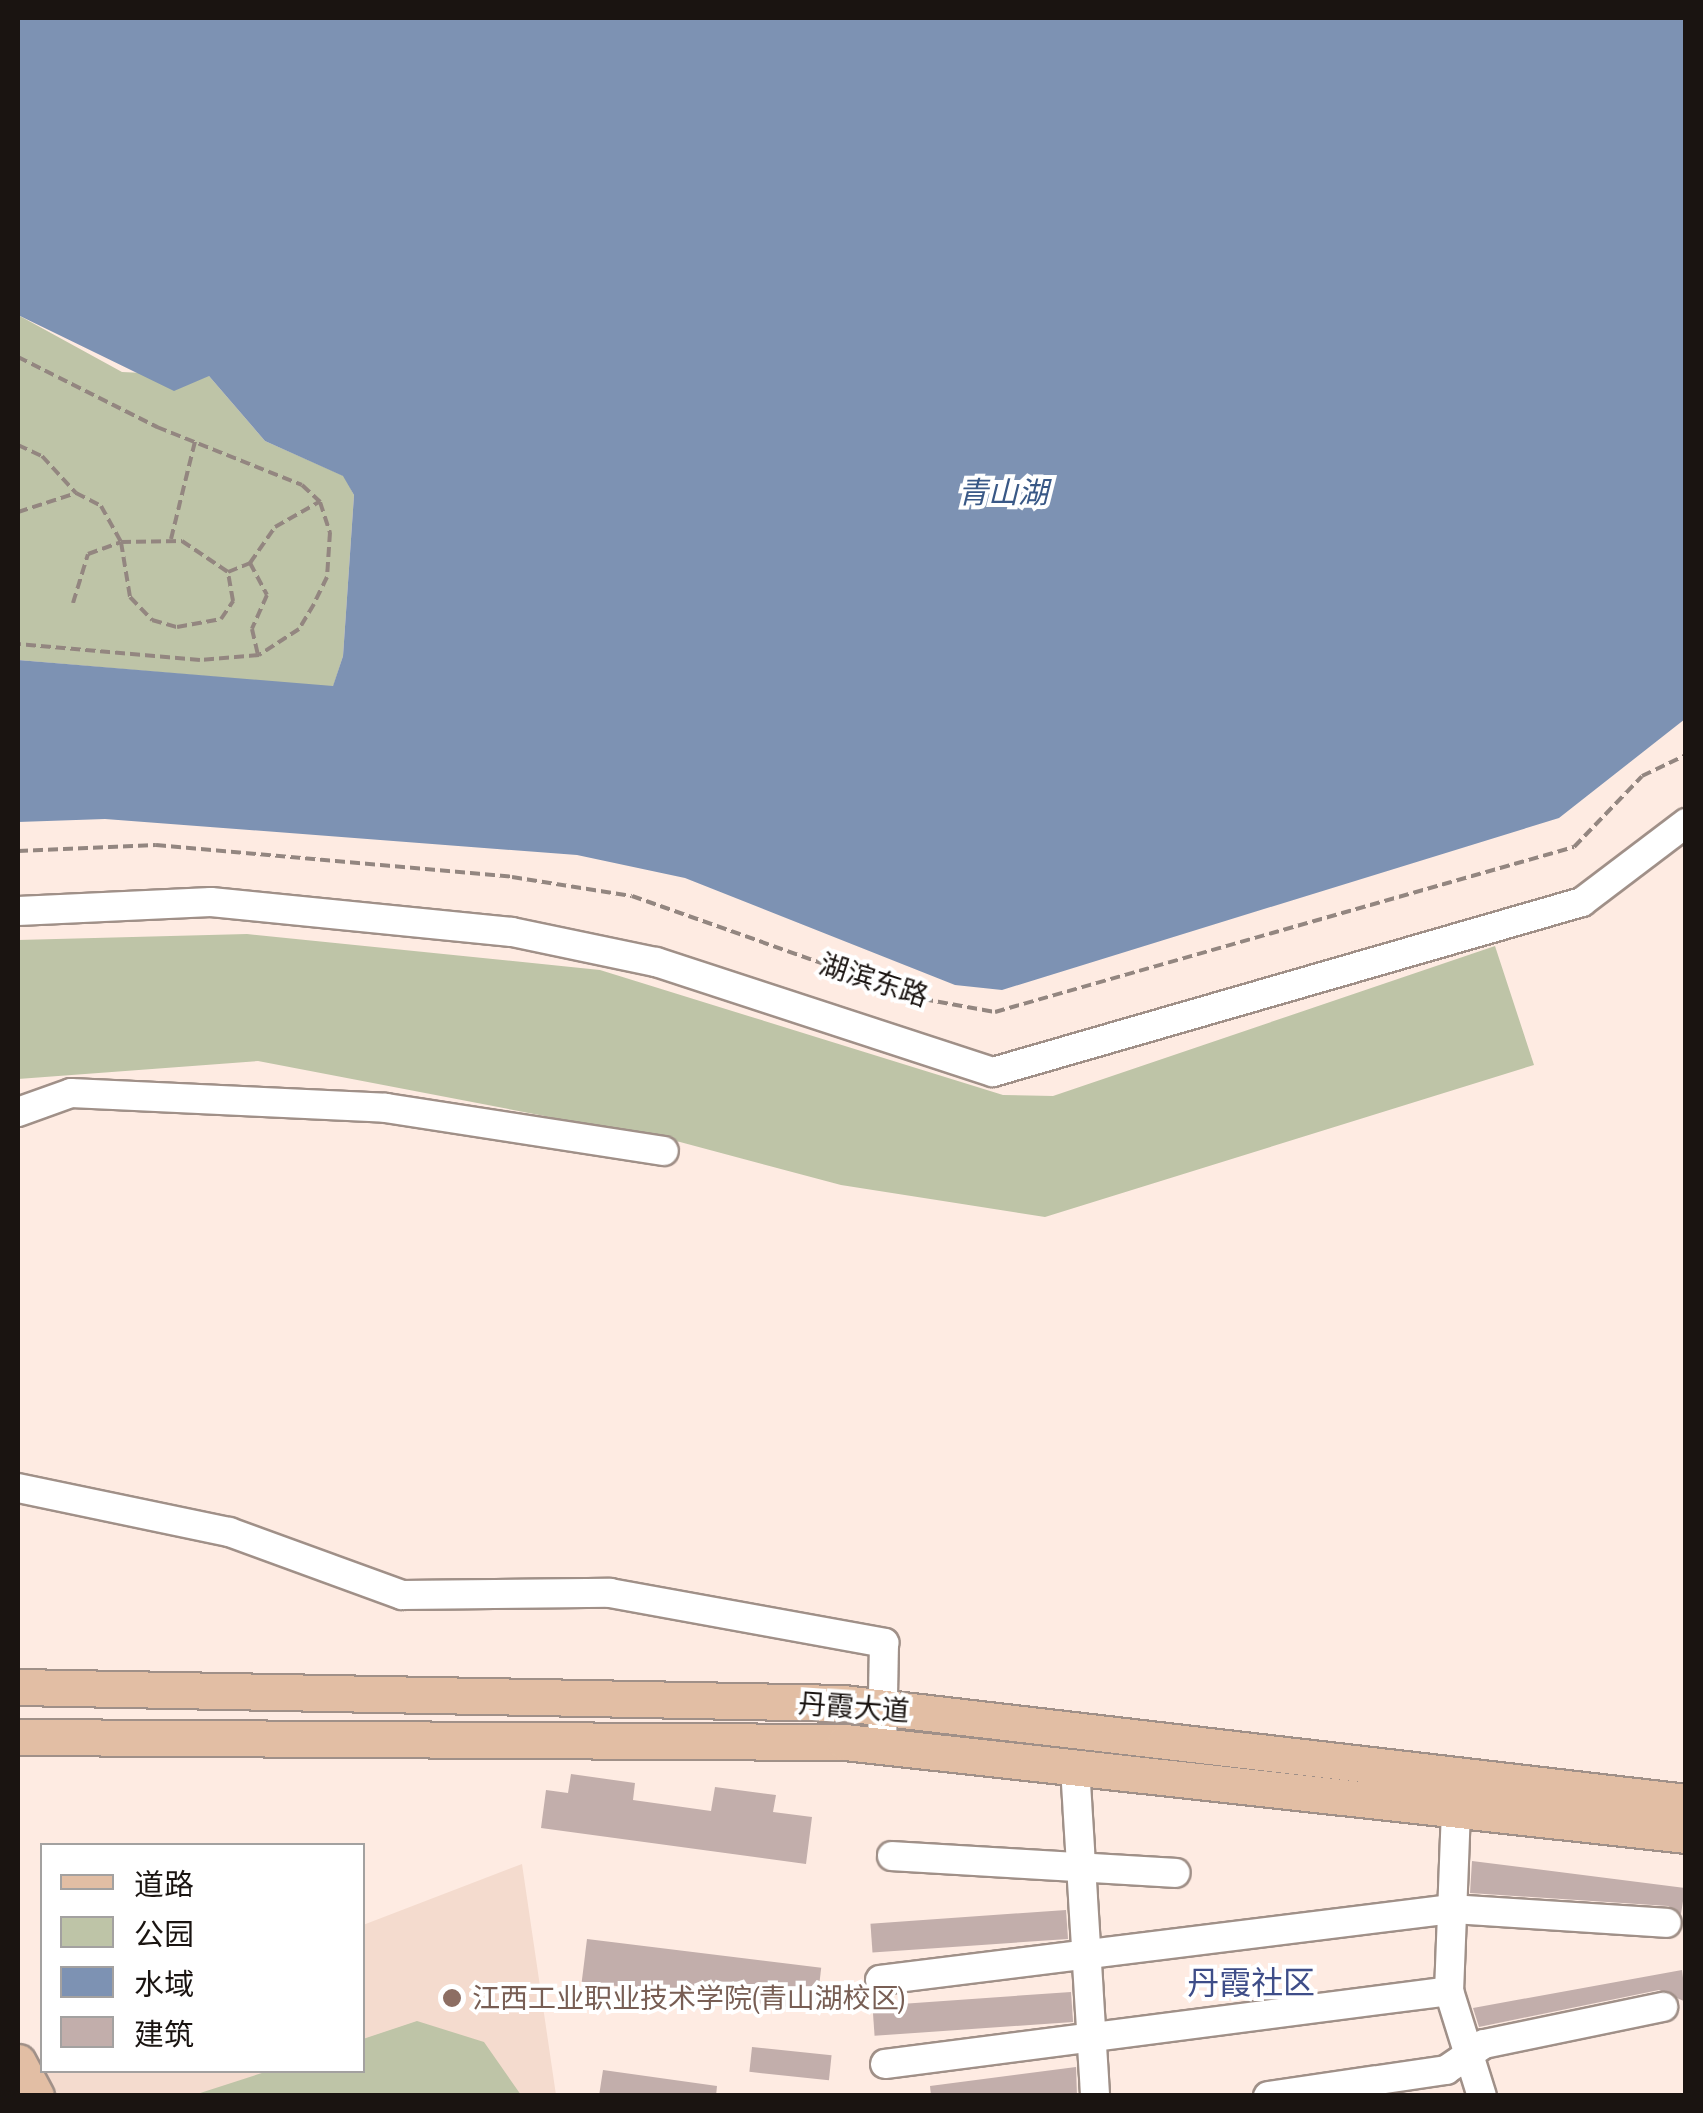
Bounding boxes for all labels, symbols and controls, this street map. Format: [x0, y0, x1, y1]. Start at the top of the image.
water label: 青山湖 [958, 474, 1048, 510]
street label: 湖滨东路 [816, 947, 932, 1013]
street label: 丹霞大道 [797, 1686, 911, 1728]
legend [40, 1843, 365, 2073]
text: 道路 [134, 1867, 194, 1901]
text: 公园 [134, 1917, 194, 1951]
district label: 丹霞社区 [1187, 1964, 1315, 2002]
text: 水域 [134, 1967, 194, 2001]
place label: 江西工业职业技术学院(青山湖校区) [472, 1981, 905, 2015]
marker: 江西工业职业技术学院(青山湖校区) [441, 1987, 463, 2009]
text: 建筑 [134, 2017, 194, 2051]

